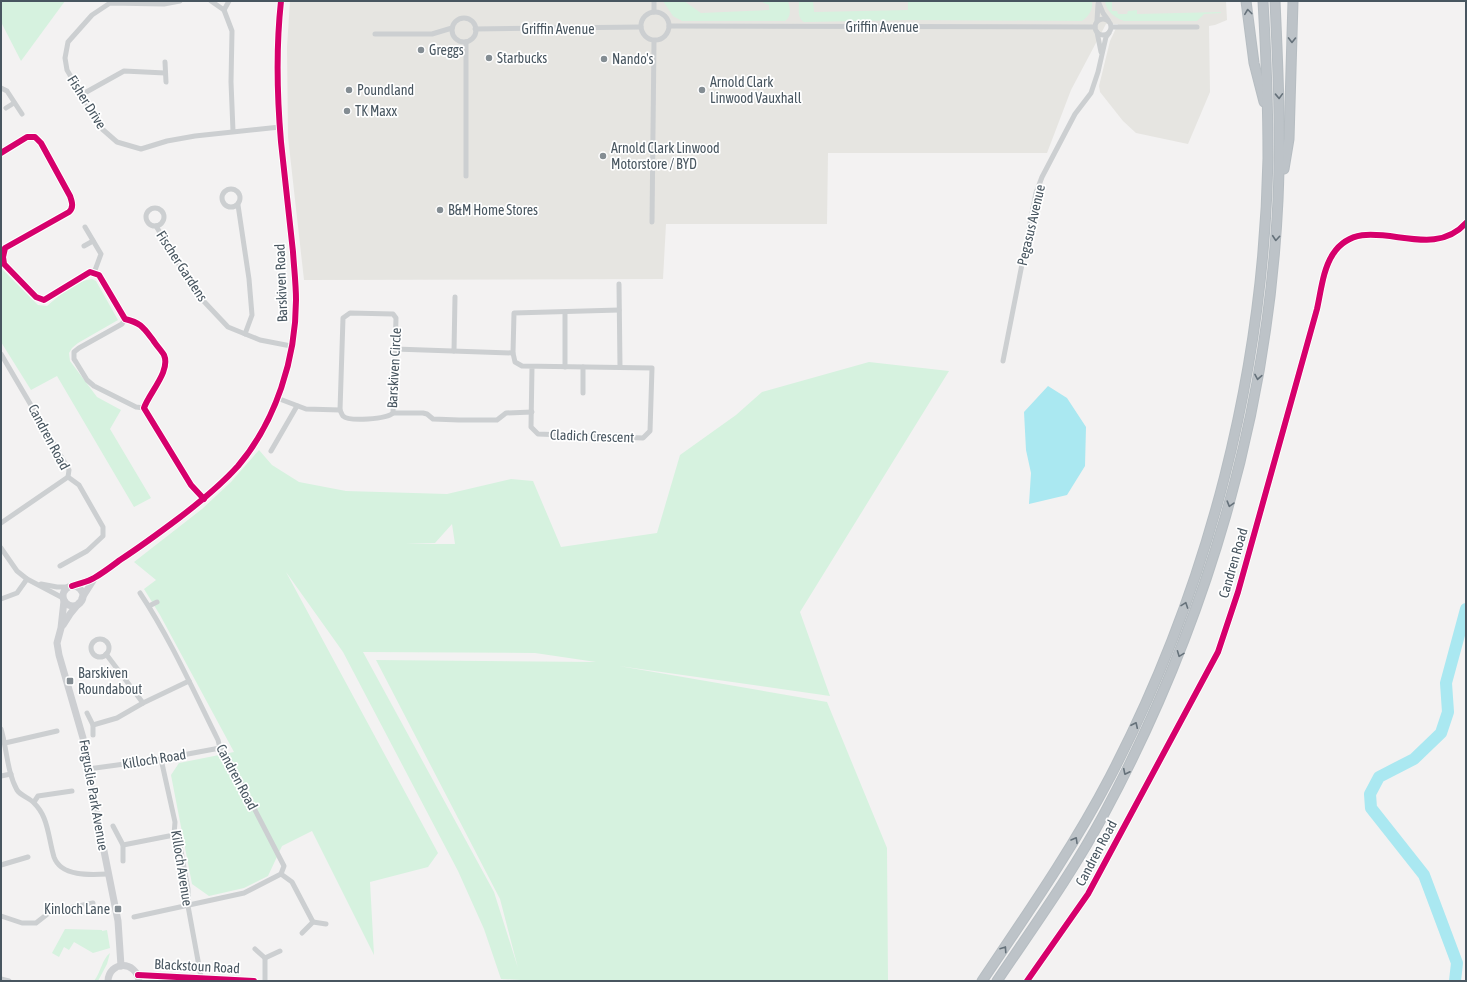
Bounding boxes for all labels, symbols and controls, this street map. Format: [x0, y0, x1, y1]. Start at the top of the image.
one-way arrow [1244, 9, 1253, 15]
street label: Griffin Avenue [845, 19, 919, 35]
street label: Griffin Avenue [521, 21, 595, 37]
one-way arrow [1288, 37, 1296, 43]
place label: Greggs [429, 42, 464, 58]
marker: Greggs [416, 45, 426, 55]
place label: Starbucks [497, 50, 547, 66]
place label: Nando's [612, 51, 654, 67]
marker: Starbucks [484, 53, 494, 63]
marker: Nando's [599, 54, 609, 64]
street label: Fisher Drive [64, 72, 110, 132]
place label: Arnold Clark Linwood Vauxhall [710, 74, 802, 106]
place label: Poundland [357, 82, 414, 98]
marker: Poundland [344, 85, 354, 95]
marker: Arnold Clark Linwood Vauxhall [697, 85, 707, 95]
one-way arrow [1275, 93, 1283, 99]
place label: TK Maxx [355, 103, 397, 119]
marker: TK Maxx [342, 106, 352, 116]
place label: Arnold Clark Linwood Motorstore / BYD [611, 140, 720, 172]
marker: Arnold Clark Linwood Motorstore / BYD [598, 151, 608, 161]
street label: Pegasus Avenue [1014, 183, 1048, 267]
place label: B&M Home Stores [448, 202, 538, 218]
marker: B&M Home Stores [435, 205, 445, 215]
street label: Fischer Gardens [153, 228, 211, 304]
one-way arrow [1271, 235, 1280, 241]
street label: Barskiven Road [272, 243, 290, 323]
street label: Barskiven Circle [384, 327, 404, 409]
one-way arrow [1254, 374, 1263, 380]
street label: Candren Road [25, 401, 73, 473]
street label: Cladich Crescent [550, 427, 634, 445]
one-way arrow [1226, 500, 1235, 507]
street label: Candren Road [1215, 526, 1251, 600]
one-way arrow [1180, 601, 1188, 608]
one-way arrow [1176, 650, 1184, 657]
place label: Barskiven Roundabout [78, 665, 142, 697]
marker: Barskiven Roundabout [65, 676, 75, 686]
one-way arrow [1131, 721, 1139, 728]
street label: Ferguslie Park Avenue [76, 738, 112, 852]
street label: Candren Road [213, 741, 261, 813]
street label: Killoch Road [121, 746, 187, 772]
one-way arrow [1123, 768, 1131, 775]
street label: Candren Road [1072, 817, 1120, 889]
street label: Killoch Avenue [168, 829, 196, 907]
one-way arrow [1071, 837, 1078, 844]
place label: Kinloch Lane [44, 901, 110, 917]
marker: Kinloch Lane [113, 904, 123, 914]
one-way arrow [999, 946, 1006, 953]
street label: Blackstoun Road [154, 956, 240, 976]

